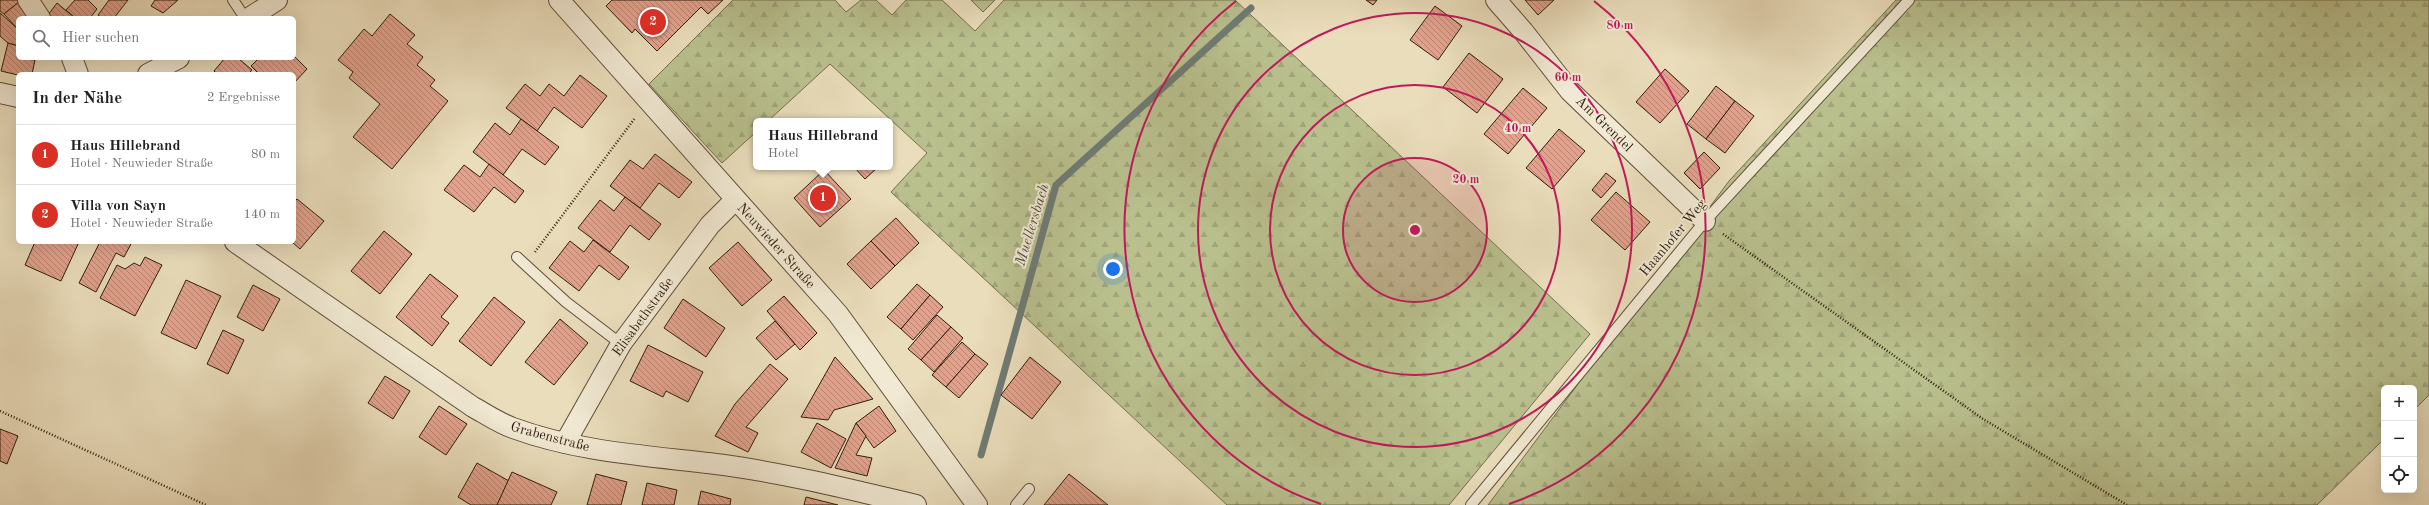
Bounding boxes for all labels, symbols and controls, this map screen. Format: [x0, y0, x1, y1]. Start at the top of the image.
pin: 2 [640, 7, 666, 37]
search box [16, 16, 296, 60]
text: 80 m [1607, 20, 1634, 32]
icon: search [30, 27, 52, 49]
text: Hier suchen [62, 31, 139, 46]
text: 60 m [1555, 72, 1582, 84]
text: In der Nähe [32, 90, 122, 107]
text: 2 Ergebnisse [207, 91, 280, 104]
street label: Am Grendel [1573, 94, 1635, 155]
popup [753, 118, 893, 170]
text: 40 m [1505, 123, 1532, 135]
text: Haus Hillebrand [768, 129, 878, 144]
text: Haus Hillebrand [70, 139, 180, 154]
text: Hotel [768, 147, 799, 160]
text: 1 [41, 148, 49, 161]
text: 80 m [251, 148, 280, 161]
text: Hotel · Neuwieder Straße [70, 157, 213, 170]
text: 20 m [1453, 174, 1480, 186]
water label: Muellersbach [1013, 182, 1053, 269]
pin: 1 [810, 183, 836, 213]
street label: Haanhofer Weg [1637, 197, 1709, 279]
text: Villa von Sayn [70, 199, 166, 214]
street label: Neuwieder Straße [734, 201, 818, 291]
text: 2 [41, 208, 49, 221]
text: 140 m [243, 208, 280, 221]
text: Hotel · Neuwieder Straße [70, 217, 213, 230]
centre of rings [1408, 223, 1422, 237]
your location [1103, 259, 1123, 279]
street label: Elisabethstraße [610, 275, 676, 359]
map controls [2381, 385, 2417, 493]
button: + [2381, 385, 2417, 421]
street label: Grabenstraße [509, 420, 591, 454]
button: − [2381, 421, 2417, 457]
button: locate [2381, 457, 2417, 493]

